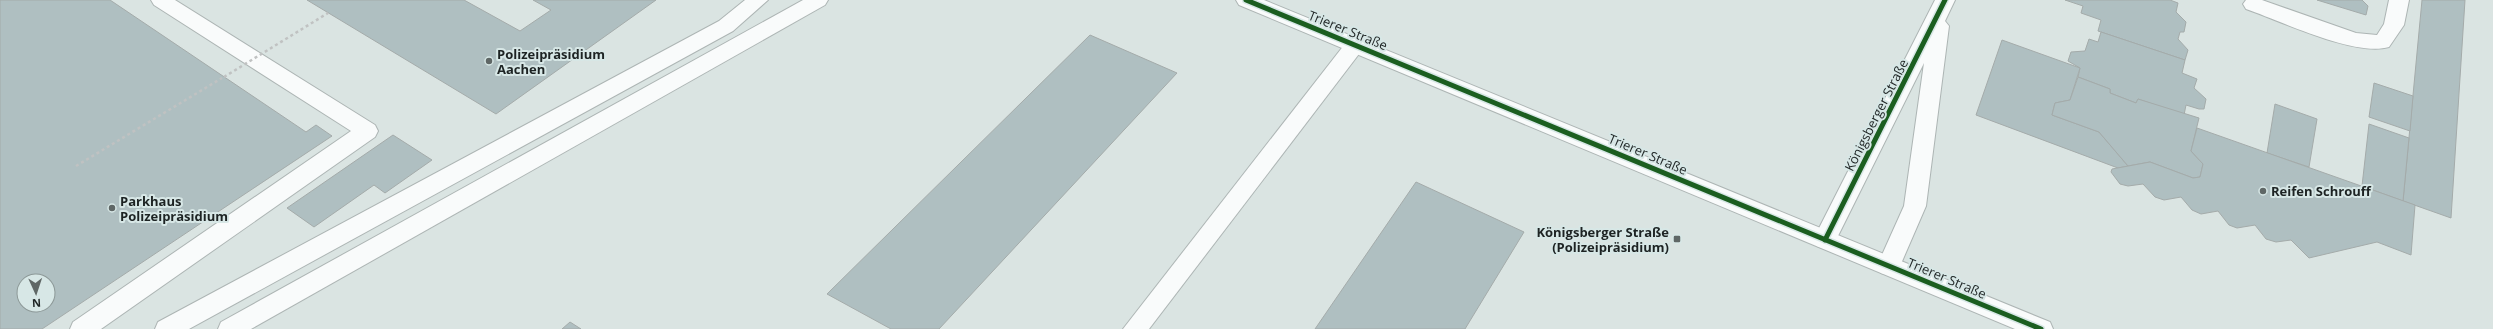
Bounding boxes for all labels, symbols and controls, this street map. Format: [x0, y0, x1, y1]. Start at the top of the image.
street label: Trierer Straße [1306, 6, 1390, 54]
place label: Polizeipräsidium Aachen [497, 45, 605, 78]
marker: Polizeipräsidium Aachen [484, 56, 494, 66]
street label: Königsberger Straße [1840, 56, 1912, 174]
street label: Trierer Straße [1606, 129, 1690, 179]
place label: Reifen Schrouff [2271, 182, 2372, 200]
marker: Reifen Schrouff [2258, 186, 2268, 196]
place label: Parkhaus Polizeipräsidium [120, 192, 228, 225]
marker: Parkhaus Polizeipräsidium [107, 203, 117, 213]
place label: Königsberger Straße (Polizeipräsidium) [1536, 223, 1669, 256]
marker: Königsberger Straße (Polizeipräsidium) [1672, 234, 1682, 244]
street label: Trierer Straße [1905, 253, 1989, 303]
north arrow [16, 273, 56, 313]
text: N [32, 296, 41, 311]

